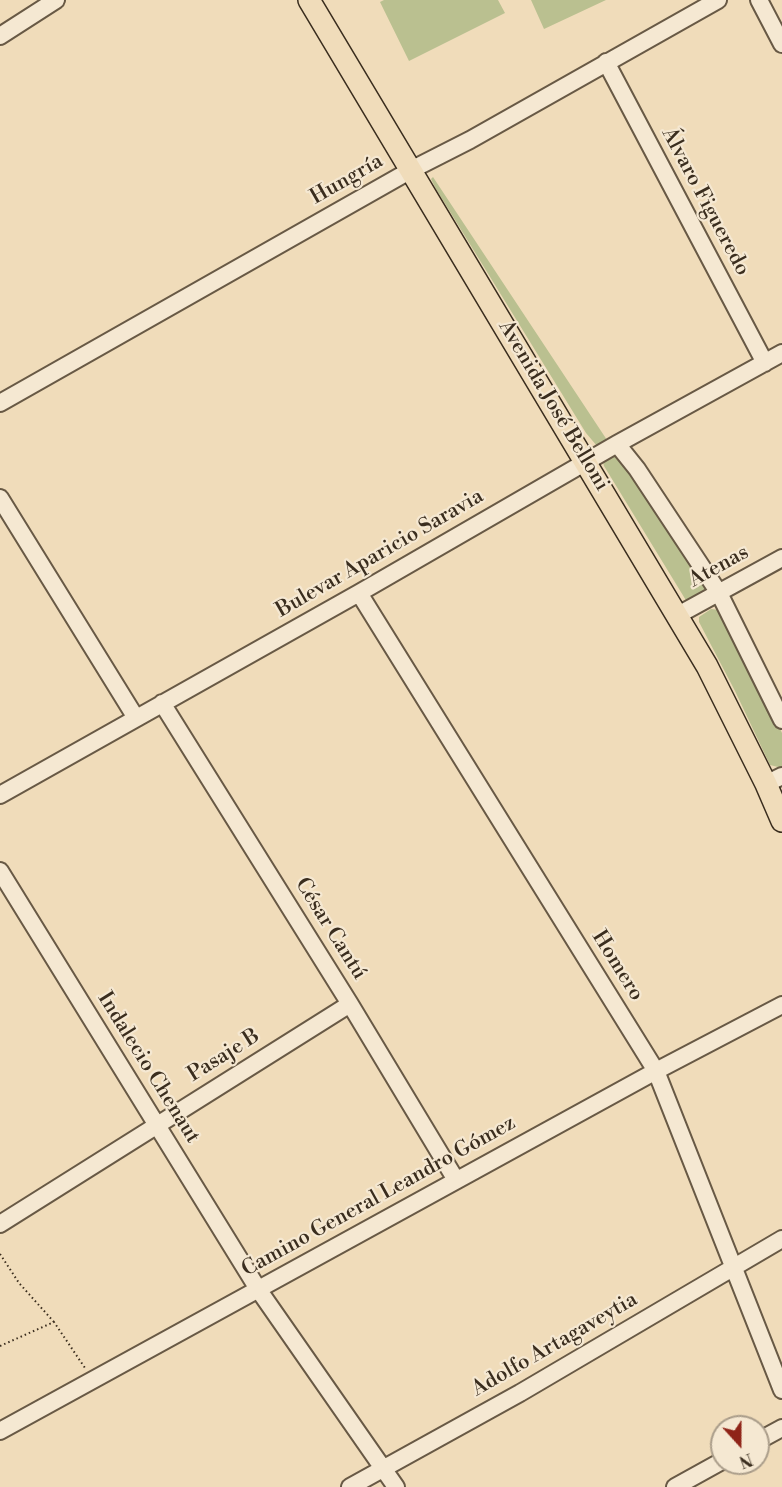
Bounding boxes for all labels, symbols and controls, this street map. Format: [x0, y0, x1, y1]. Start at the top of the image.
street label: Álvaro Figueredo [655, 124, 755, 280]
street label: Hungría [306, 149, 388, 211]
street label: Avenida José Belloni [492, 316, 614, 496]
street label: Bulevar Aparicio Saravia [272, 484, 488, 624]
street label: Atenas [685, 540, 753, 594]
street label: César Cantú [289, 873, 371, 985]
street label: Homero [586, 926, 648, 1006]
street label: Indalecio Chenaut [91, 988, 205, 1148]
street label: Pasaje B [183, 1024, 265, 1088]
street label: Camino General Leandro Gómez [238, 1111, 520, 1283]
street label: Adolfo Artagaveytia [468, 1287, 642, 1403]
north arrow [710, 1415, 770, 1475]
text: N [736, 1448, 755, 1472]

